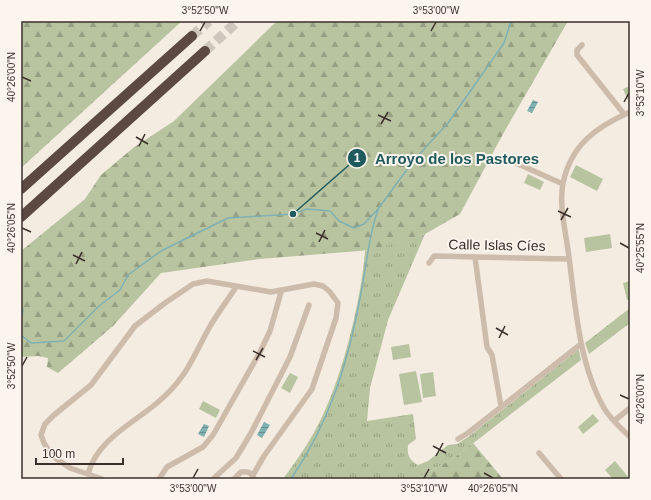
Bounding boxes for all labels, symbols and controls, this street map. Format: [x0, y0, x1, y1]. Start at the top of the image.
text: 3°52'50"W [182, 5, 229, 16]
text: 3°53'00"W [413, 5, 460, 16]
text: 40°26'00"N [6, 52, 17, 102]
text: 3°53'10"W [635, 69, 646, 116]
callout: Arroyo de los Pastores [347, 145, 547, 172]
text: Arroyo de los Pastores [375, 150, 539, 167]
text: 1 [354, 151, 361, 165]
text: 40°26'05"N [6, 203, 17, 253]
text: 40°25'55"N [635, 223, 646, 273]
street label: Calle Islas Cíes [448, 236, 546, 254]
text: 3°52'50"W [6, 342, 17, 389]
text: 40°26'00"N [635, 374, 646, 424]
scale bar [36, 440, 123, 466]
text: 100 m [42, 447, 75, 461]
text: 3°53'00"W [170, 483, 217, 494]
text: 3°53'10"W [401, 483, 448, 494]
text: 40°26'05"N [468, 483, 518, 494]

